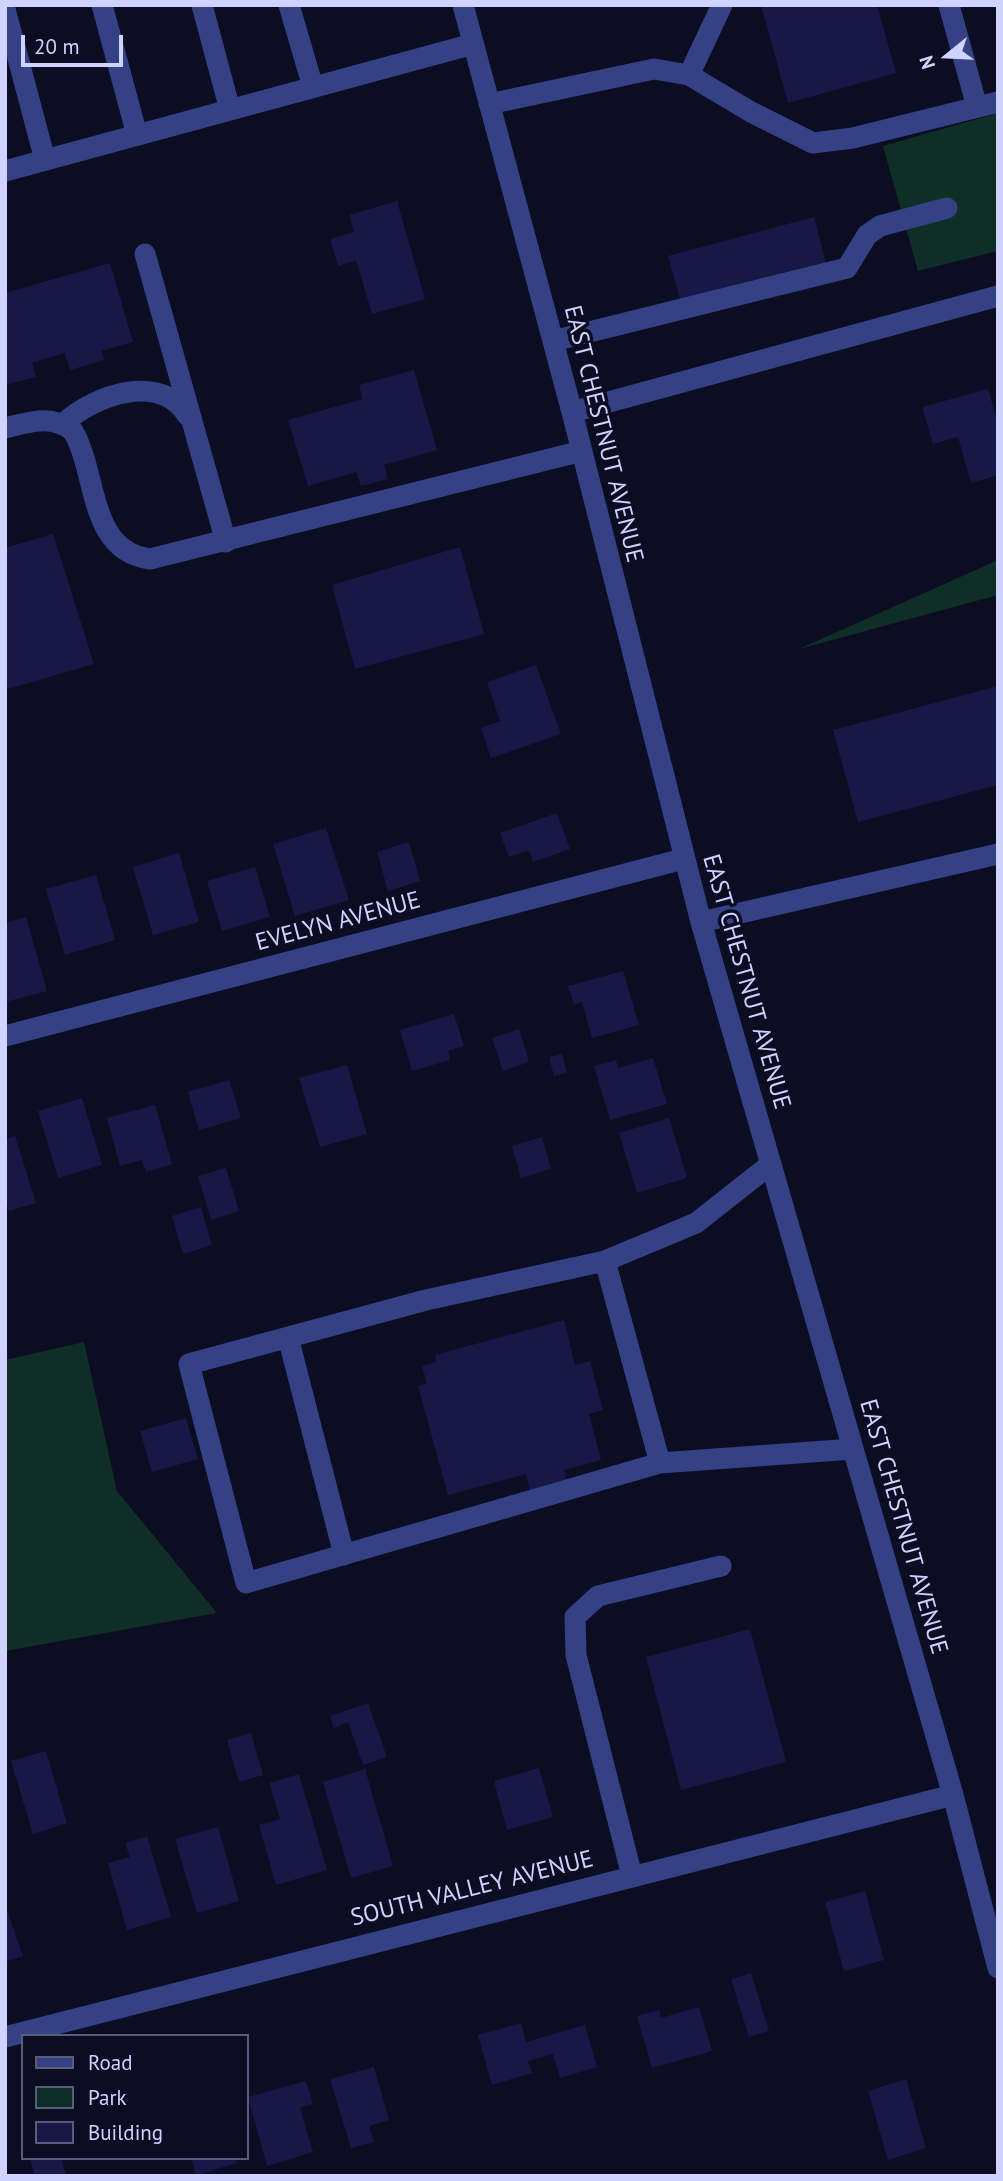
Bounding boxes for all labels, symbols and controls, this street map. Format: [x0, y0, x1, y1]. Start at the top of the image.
scale bar [24, 21, 126, 65]
north arrow [912, 21, 982, 91]
text: 20 m [34, 33, 80, 60]
text: N [914, 53, 940, 72]
street label: EAST CHESTNUT AVENUE [557, 303, 649, 565]
street label: EAST CHESTNUT AVENUE [696, 851, 796, 1113]
street label: EVELYN AVENUE [252, 886, 424, 958]
street label: EAST CHESTNUT AVENUE [853, 1396, 953, 1658]
street label: SOUTH VALLEY AVENUE [348, 1845, 596, 1933]
legend [21, 2034, 248, 2160]
text: Road [88, 2049, 132, 2076]
text: Park [88, 2084, 127, 2111]
text: Building [88, 2119, 163, 2146]

